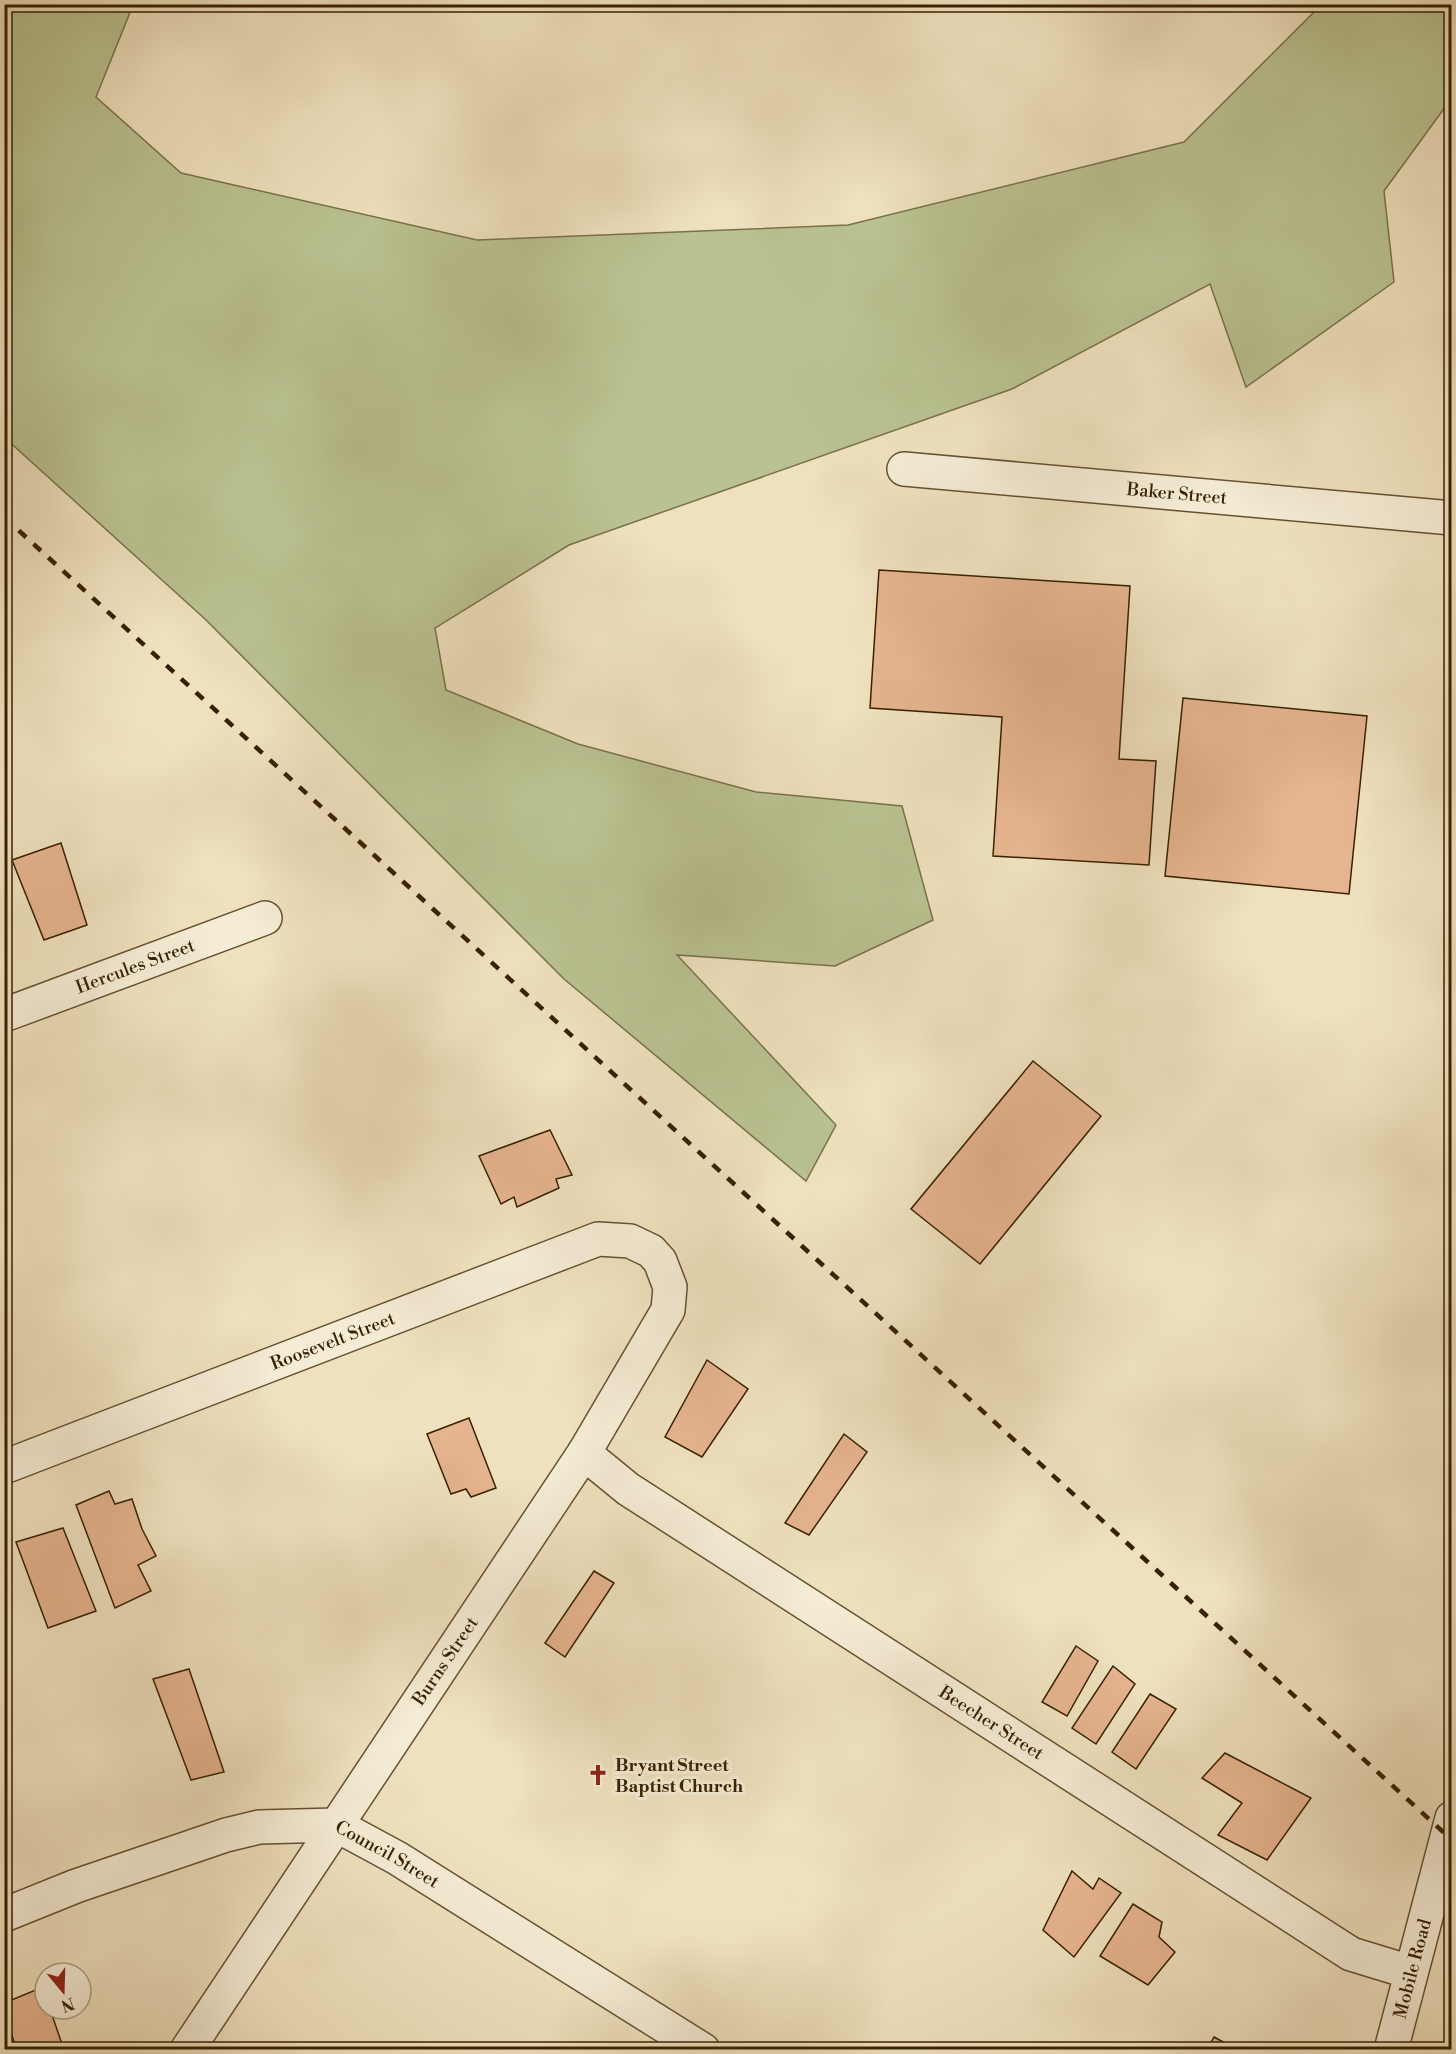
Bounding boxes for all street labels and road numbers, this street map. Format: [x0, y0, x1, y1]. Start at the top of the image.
street label: Baker Street [1125, 478, 1229, 510]
street label: Hercules Street [73, 934, 199, 999]
street label: Roosevelt Street [267, 1307, 399, 1376]
street label: Burns Street [407, 1612, 484, 1711]
street label: Beecher Street [934, 1681, 1048, 1766]
street label: Council Street [331, 1816, 444, 1894]
street label: Mobile Road [1389, 1916, 1437, 2021]

